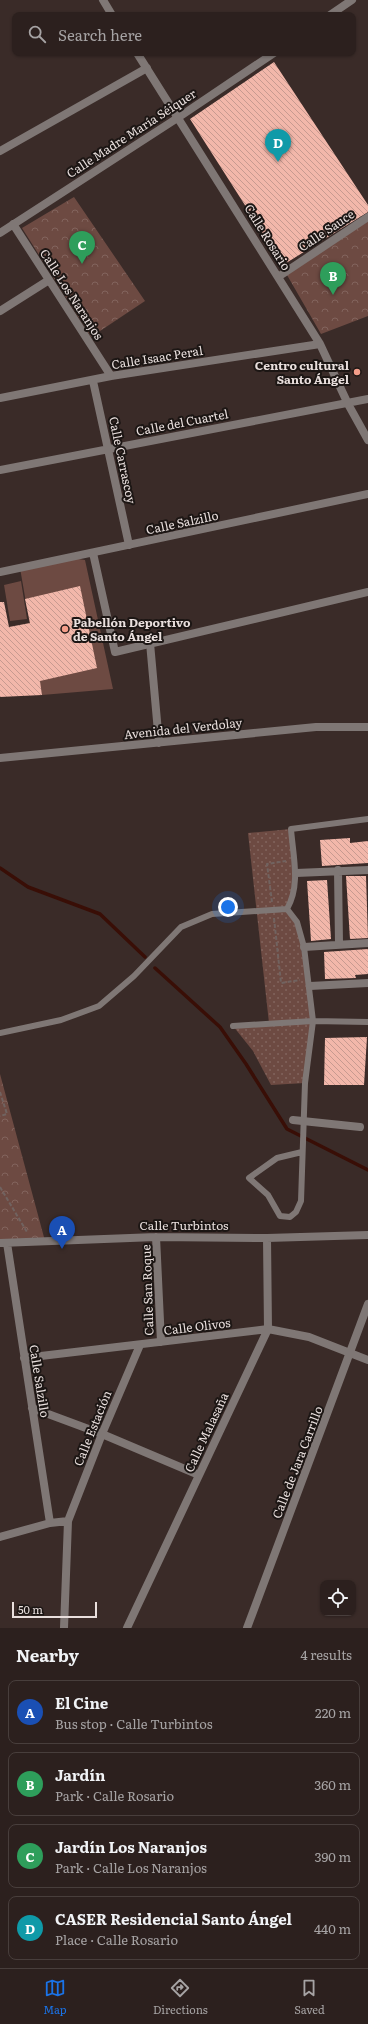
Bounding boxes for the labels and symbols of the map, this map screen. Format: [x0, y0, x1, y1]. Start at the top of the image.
street label: Calle Madre María Séiquer [63, 84, 200, 182]
pin: D [265, 129, 291, 162]
street label: Calle Rosario [241, 200, 295, 274]
street label: Calle Sauce [294, 205, 358, 255]
pin: C [69, 231, 95, 264]
street label: Calle Los Naranjos [37, 246, 107, 342]
pin: B [320, 262, 346, 295]
street label: Calle Isaac Peral [110, 341, 204, 373]
place label: Centro cultural Santo Ángel [255, 356, 350, 388]
marker: Centro cultural Santo Ángel [352, 367, 362, 377]
street label: Calle del Cuartel [134, 404, 230, 440]
street label: Calle Carrascoy [105, 415, 141, 505]
street label: Calle Salzillo [144, 506, 220, 538]
place label: Pabellón Deportivo de Santo Ángel [73, 613, 191, 645]
marker: Pabellón Deportivo de Santo Ángel [60, 624, 70, 634]
street label: Avenida del Verdolay [123, 713, 243, 743]
your location [218, 897, 238, 917]
pin: A [49, 1216, 75, 1249]
street label: Calle Turbintos [140, 1216, 229, 1234]
street label: Calle San Roque [136, 1244, 158, 1336]
street label: Calle Olivos [163, 1313, 232, 1339]
street label: Calle Salzillo [25, 1343, 55, 1419]
street label: Calle Estación [69, 1387, 115, 1469]
street label: Calle Malasaña [180, 1389, 233, 1475]
street label: Calle de Jara Carrillo [267, 1403, 327, 1521]
scale bar [12, 1600, 97, 1619]

